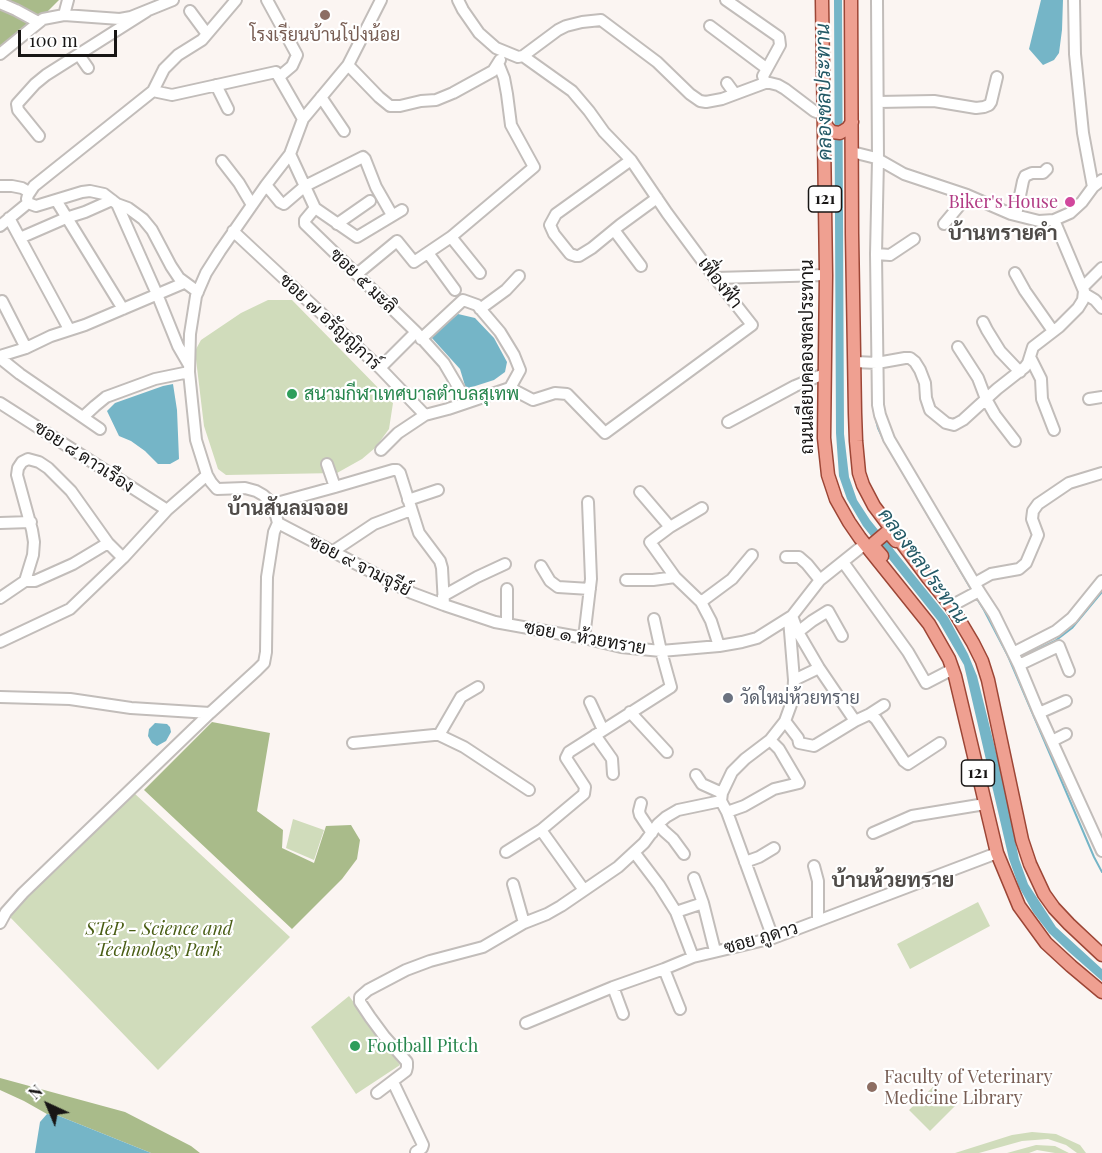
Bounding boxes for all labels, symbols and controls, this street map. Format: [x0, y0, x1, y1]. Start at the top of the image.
marker: โรงเรียนบ้านโป่งน้อย [318, 8, 332, 22]
scale bar [21, 18, 120, 56]
water label: คลองชลประทาน [811, 23, 837, 161]
place label: โรงเรียนบ้านโป่งน้อย [250, 24, 400, 46]
text: 100 m [29, 28, 78, 52]
road number: 121 [808, 186, 842, 212]
place label: Biker's House [948, 191, 1058, 213]
marker: Biker's House [1063, 195, 1077, 209]
district label: บ้านทรายคำ [948, 220, 1058, 246]
street label: ซอย ๕ มะลิ [325, 244, 401, 318]
street label: เฟื่องฟ้า [693, 253, 747, 313]
street label: ถนนเลียบคลองชลประทาน [796, 260, 818, 454]
street label: ซอย ๗ อรัญญิการ์ [275, 269, 385, 375]
place label: สนามกีฬาเทศบาลตำบลสุเทพ [304, 383, 519, 405]
marker: สนามกีฬาเทศบาลตำบลสุเทพ [285, 387, 299, 401]
street label: ซอย ๘ ดาวเรือง [30, 417, 138, 497]
district label: บ้านสันลมจอย [228, 497, 348, 521]
water label: คลองชลประทาน [873, 503, 973, 629]
street label: ซอย ๙ จามจุรีย์ [305, 531, 415, 601]
street label: ซอย ๑ ห้วยทราย [522, 617, 648, 659]
place label: วัดใหม่ห้วยทราย [740, 687, 860, 709]
marker: วัดใหม่ห้วยทราย [721, 691, 735, 705]
road number: 121 [962, 760, 994, 786]
district label: บ้านห้วยทราย [832, 867, 954, 893]
street label: ซอย ภูดาว [721, 917, 801, 959]
park label: STeP - Science and Technology Park [85, 918, 233, 960]
place label: Football Pitch [367, 1035, 478, 1057]
marker: Football Pitch [348, 1039, 362, 1053]
place label: Faculty of Veterinary Medicine Library [884, 1066, 1052, 1108]
north arrow [18, 1075, 78, 1135]
text: N [24, 1080, 47, 1103]
marker: Faculty of Veterinary Medicine Library [865, 1080, 879, 1094]

